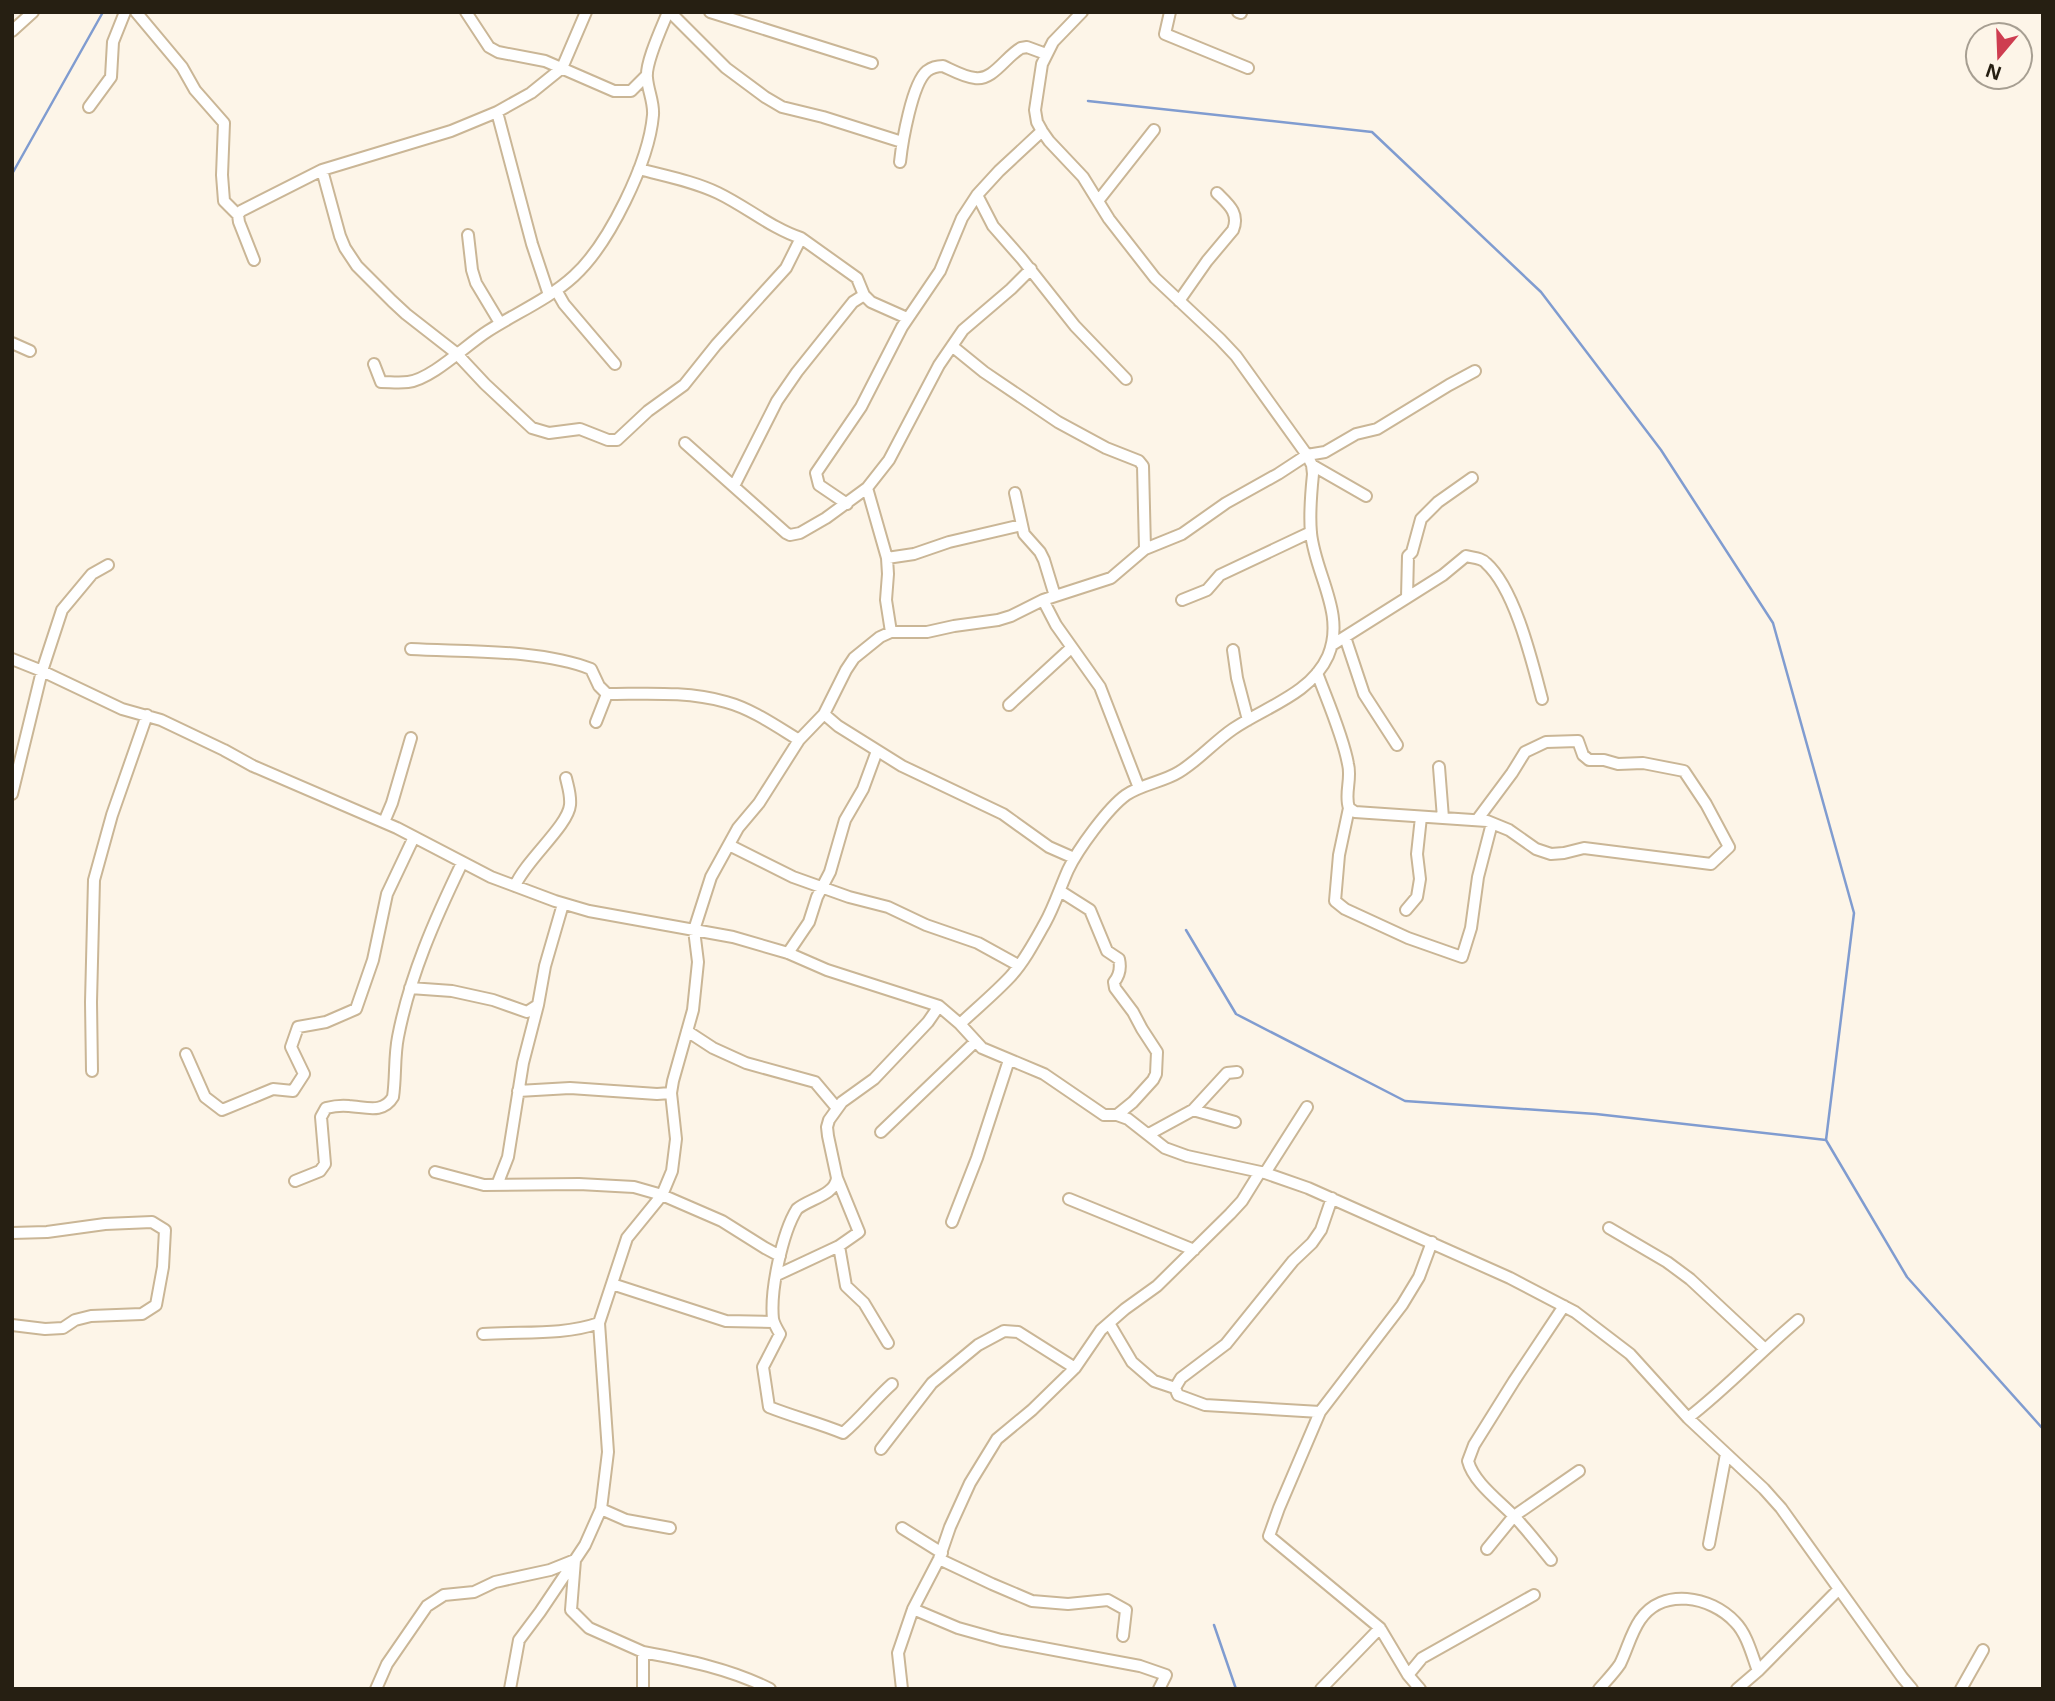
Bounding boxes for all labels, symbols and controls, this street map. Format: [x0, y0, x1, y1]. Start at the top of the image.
north arrow [1964, 21, 2034, 91]
text: N [1982, 57, 2005, 87]

